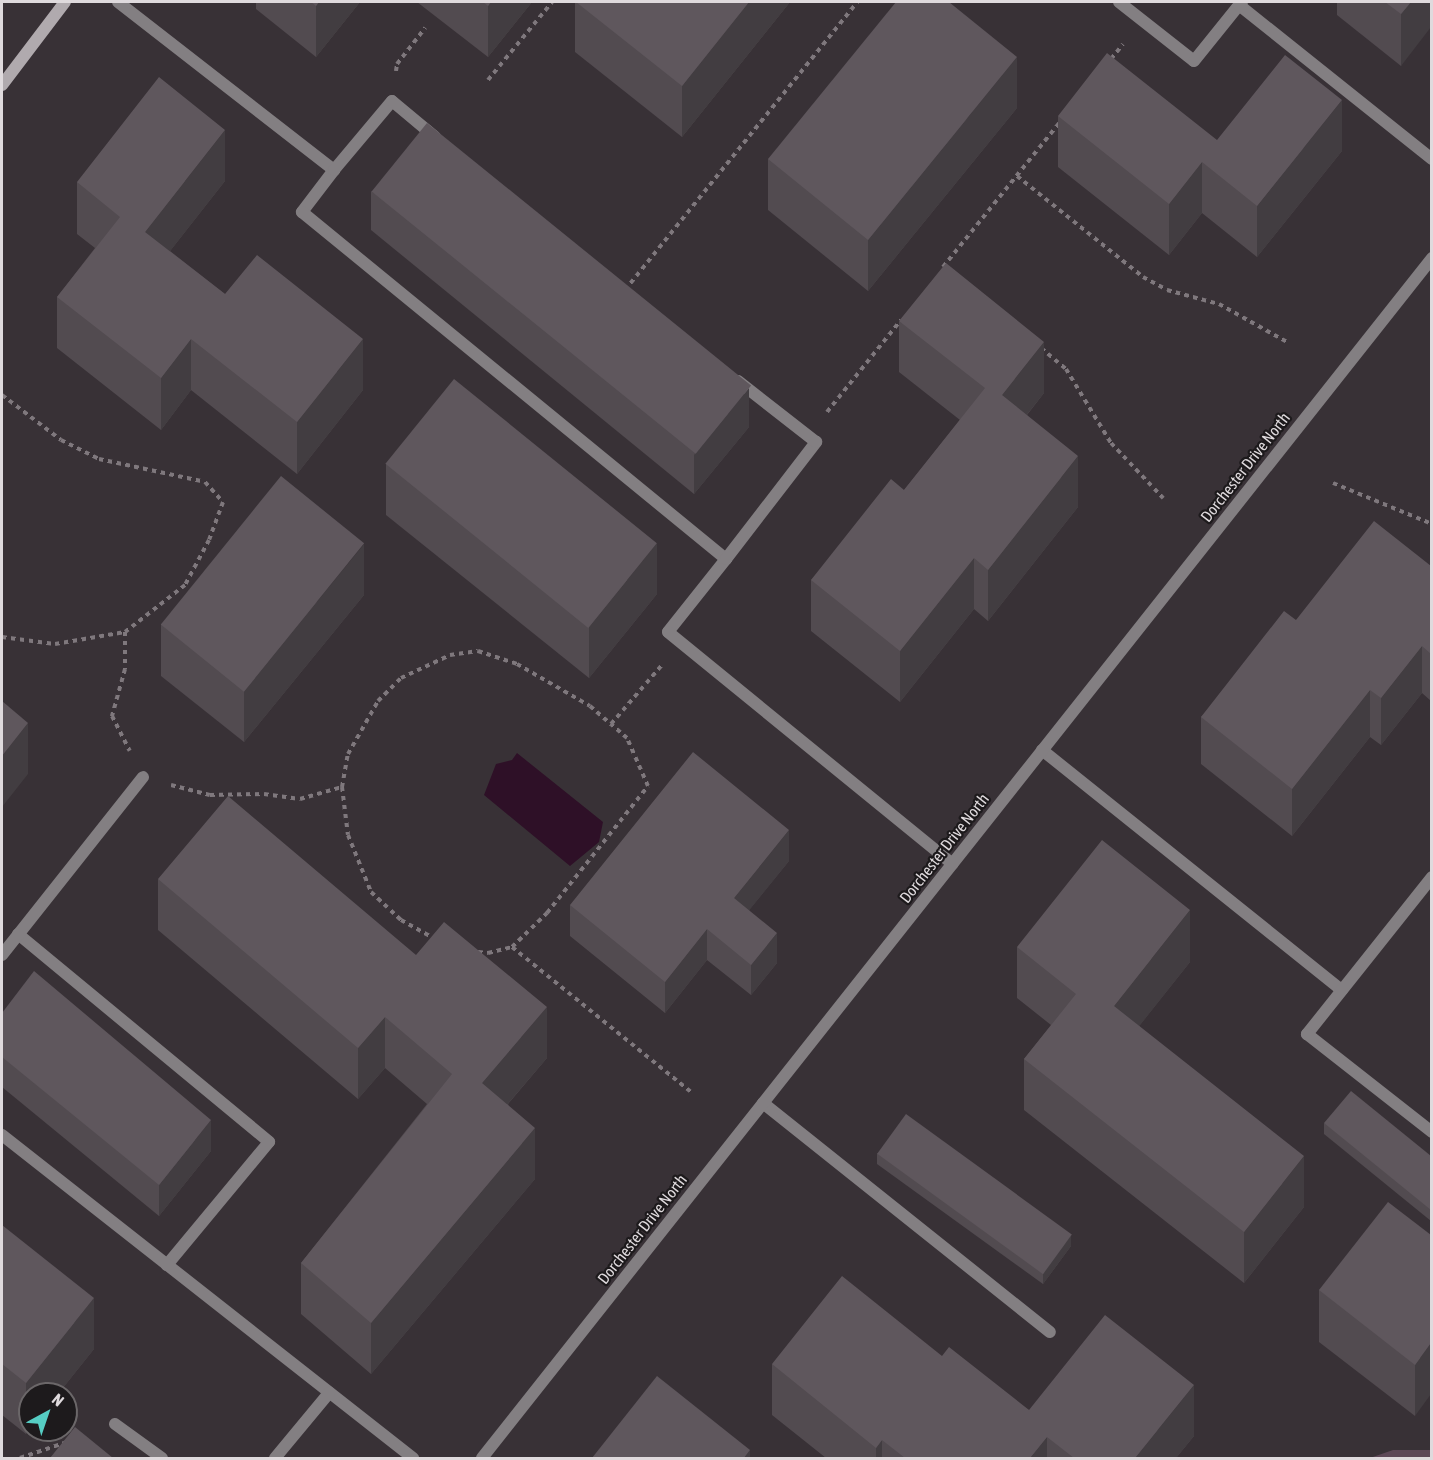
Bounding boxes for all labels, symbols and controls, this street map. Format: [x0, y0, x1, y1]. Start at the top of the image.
street label: Dorchester Drive North [1196, 408, 1294, 526]
street label: Dorchester Drive North [895, 789, 993, 907]
street label: Dorchester Drive North [593, 1170, 691, 1288]
north arrow [18, 1382, 78, 1442]
text: N [49, 1390, 68, 1410]

